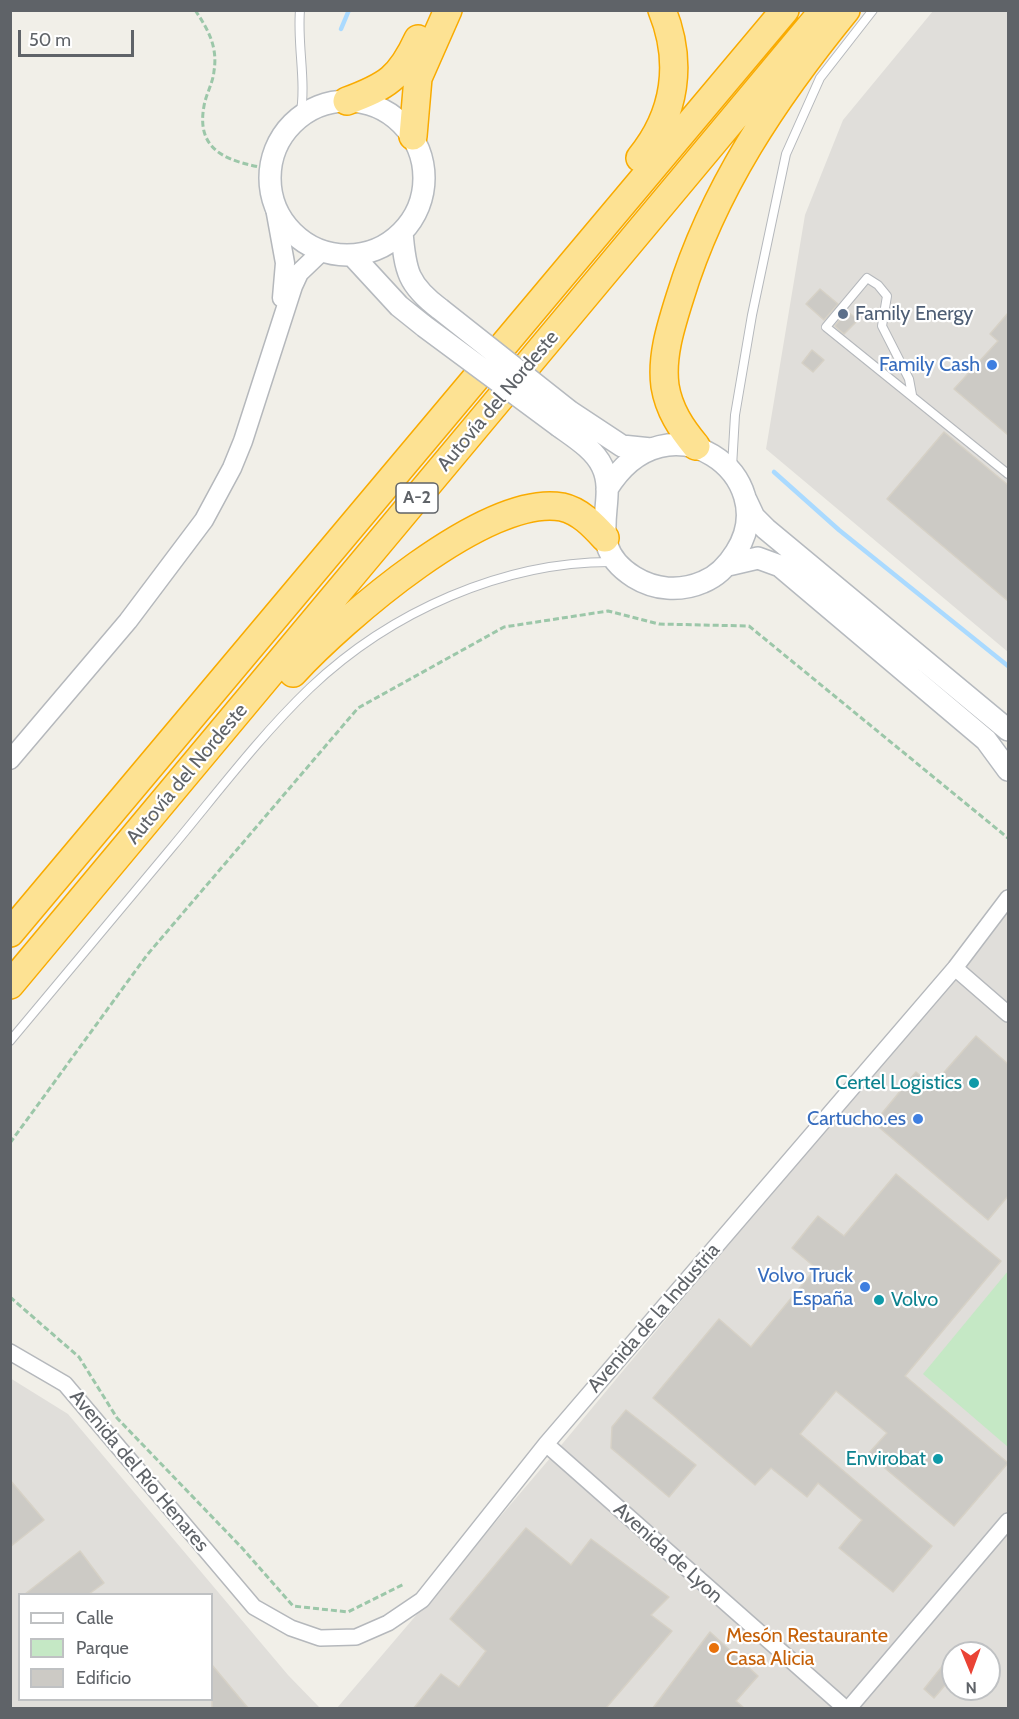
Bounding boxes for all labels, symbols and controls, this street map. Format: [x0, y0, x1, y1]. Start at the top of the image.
scale bar [21, 18, 136, 56]
text: 50 m [29, 29, 71, 51]
place label: Family Energy [855, 302, 973, 326]
marker: Family Energy [836, 307, 850, 321]
street label: Autovía del Nordeste [432, 326, 564, 476]
place label: Family Cash [879, 353, 980, 377]
marker: Family Cash [985, 358, 999, 372]
road number: A-2 [396, 483, 438, 513]
street label: Autovía del Nordeste [121, 699, 253, 849]
place label: Certel Logistics [835, 1071, 962, 1095]
marker: Certel Logistics [967, 1076, 981, 1090]
place label: Cartucho.es [807, 1107, 906, 1131]
marker: Cartucho.es [911, 1112, 925, 1126]
street label: Avenida de la Industria [583, 1239, 725, 1397]
place label: Volvo Truck España [758, 1264, 853, 1311]
marker: Volvo Truck España [858, 1280, 872, 1294]
place label: Volvo [891, 1288, 938, 1312]
marker: Volvo [872, 1293, 886, 1307]
street label: Avenida del Río Henares [64, 1385, 214, 1557]
place label: Envirobat [846, 1447, 926, 1471]
marker: Envirobat [931, 1452, 945, 1466]
street label: Avenida de Lyon [608, 1498, 728, 1608]
legend [18, 1593, 213, 1701]
text: Calle [76, 1607, 113, 1629]
place label: Mesón Restaurante Casa Alicia [726, 1624, 888, 1671]
text: Parque [76, 1637, 129, 1659]
marker: Mesón Restaurante Casa Alicia [707, 1641, 721, 1655]
north arrow [941, 1641, 1001, 1701]
text: Edificio [76, 1667, 131, 1689]
text: N [965, 1678, 977, 1697]

